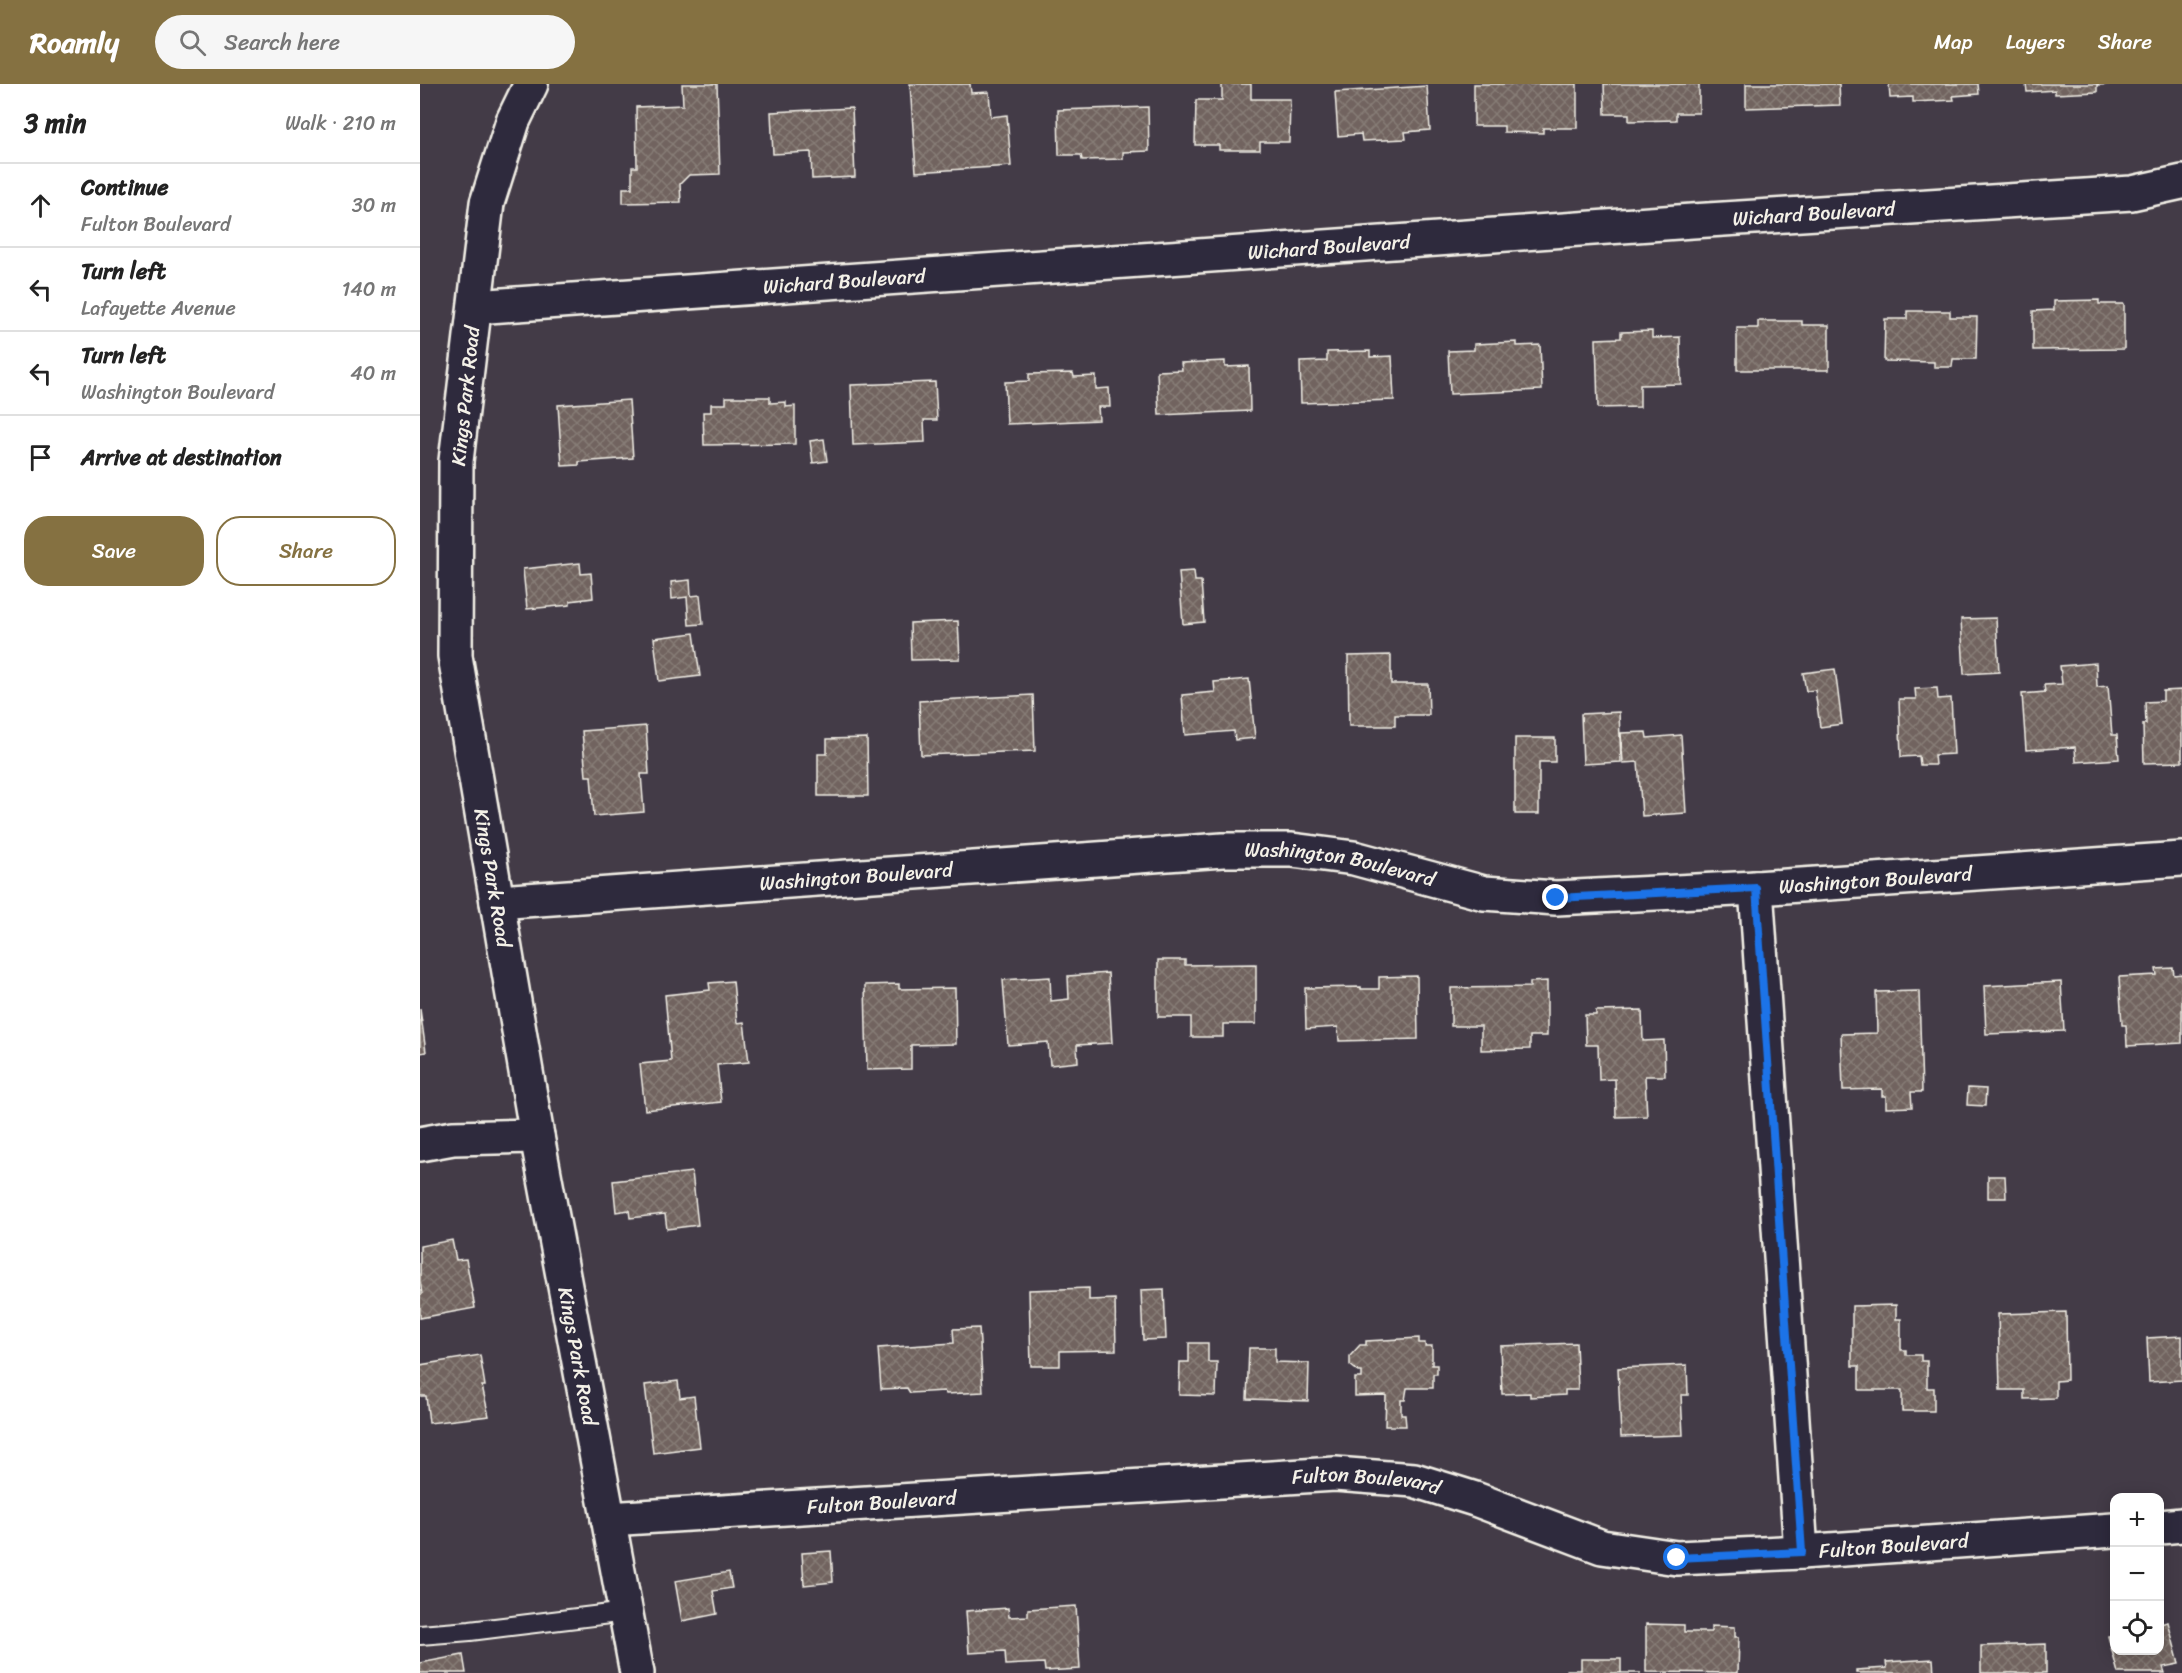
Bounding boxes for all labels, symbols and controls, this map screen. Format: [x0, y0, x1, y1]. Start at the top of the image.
search box [155, 15, 575, 69]
text: Roamly [30, 18, 119, 67]
text: Search here [224, 23, 340, 62]
text: Map [1934, 23, 1973, 61]
text: Layers [2006, 23, 2065, 61]
text: Share [2098, 23, 2152, 61]
icon: search [176, 26, 209, 59]
text: 3 min [24, 100, 86, 146]
text: Walk · 210 m [285, 106, 396, 141]
text: Continue [81, 168, 169, 207]
text: 30 m [352, 188, 396, 223]
icon: ahead [24, 189, 57, 222]
street label: Wichard Boulevard [1731, 191, 1898, 236]
text: Fulton Boulevard [81, 207, 231, 242]
street label: Wichard Boulevard [1246, 224, 1413, 270]
text: Turn left [81, 252, 166, 291]
street label: Wichard Boulevard [762, 258, 928, 305]
text: 140 m [342, 272, 396, 307]
icon: left [24, 273, 57, 306]
text: Lafayette Avenue [81, 291, 236, 326]
street label: Kings Park Road [441, 323, 490, 468]
text: Turn left [81, 336, 166, 375]
text: 40 m [350, 356, 396, 391]
icon: left [24, 357, 57, 390]
text: Washington Boulevard [81, 375, 274, 410]
text: Arrive at destination [81, 438, 282, 477]
icon: arrive [24, 441, 57, 474]
button: Save [24, 516, 204, 586]
button: Share [216, 516, 396, 586]
street label: Kings Park Road [463, 806, 522, 951]
street label: Washington Boulevard [1244, 833, 1440, 897]
street label: Washington Boulevard [758, 852, 955, 901]
street label: Washington Boulevard [1778, 856, 1974, 904]
route end [1542, 884, 1568, 910]
street label: Kings Park Road [547, 1284, 608, 1430]
street label: Fulton Boulevard [1291, 1457, 1446, 1506]
street label: Fulton Boulevard [806, 1480, 959, 1525]
map controls [2110, 1493, 2164, 1655]
button: + [2110, 1493, 2164, 1547]
street label: Fulton Boulevard [1818, 1523, 1971, 1569]
route start [1663, 1544, 1689, 1570]
button: − [2110, 1547, 2164, 1601]
button: locate [2110, 1601, 2164, 1655]

